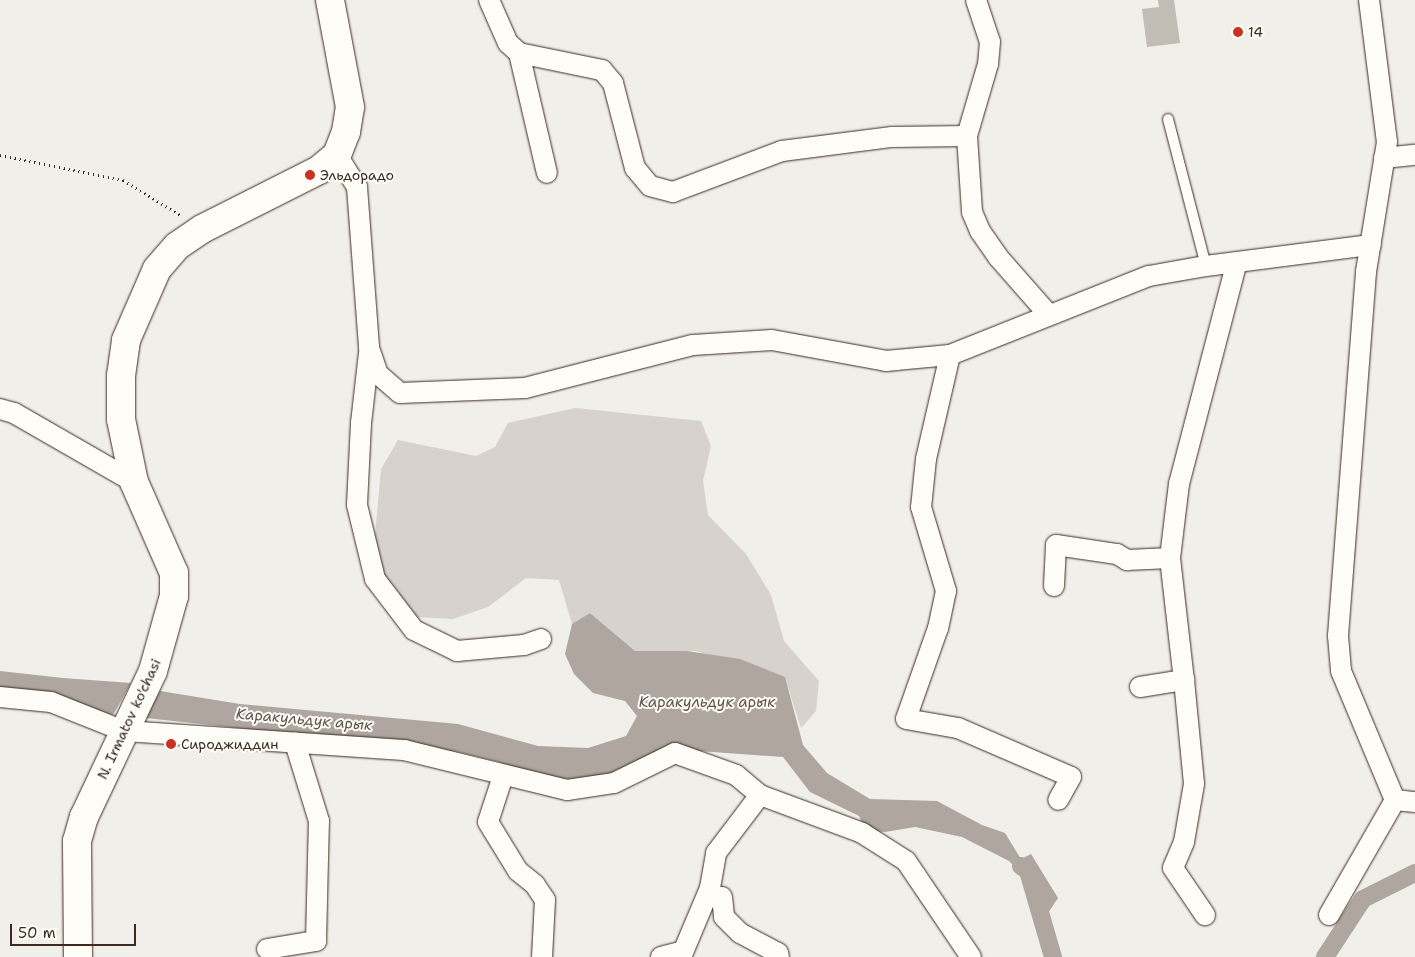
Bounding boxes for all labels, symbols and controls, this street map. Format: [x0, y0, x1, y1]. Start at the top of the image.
place label: 14 [1248, 24, 1263, 40]
marker: 14 [1232, 26, 1244, 38]
place label: Эльдорадо [320, 167, 394, 183]
marker: Эльдорадо [304, 169, 316, 181]
street label: N. Irmatov ko'chasi [94, 656, 164, 782]
water label: Каракульдук арык [639, 694, 775, 712]
water label: Каракульдук арык [235, 705, 373, 735]
place label: Сироджиддин [181, 736, 278, 752]
marker: Сироджиддин [165, 738, 177, 750]
scale bar [12, 914, 139, 946]
text: 50 m [18, 923, 56, 943]

